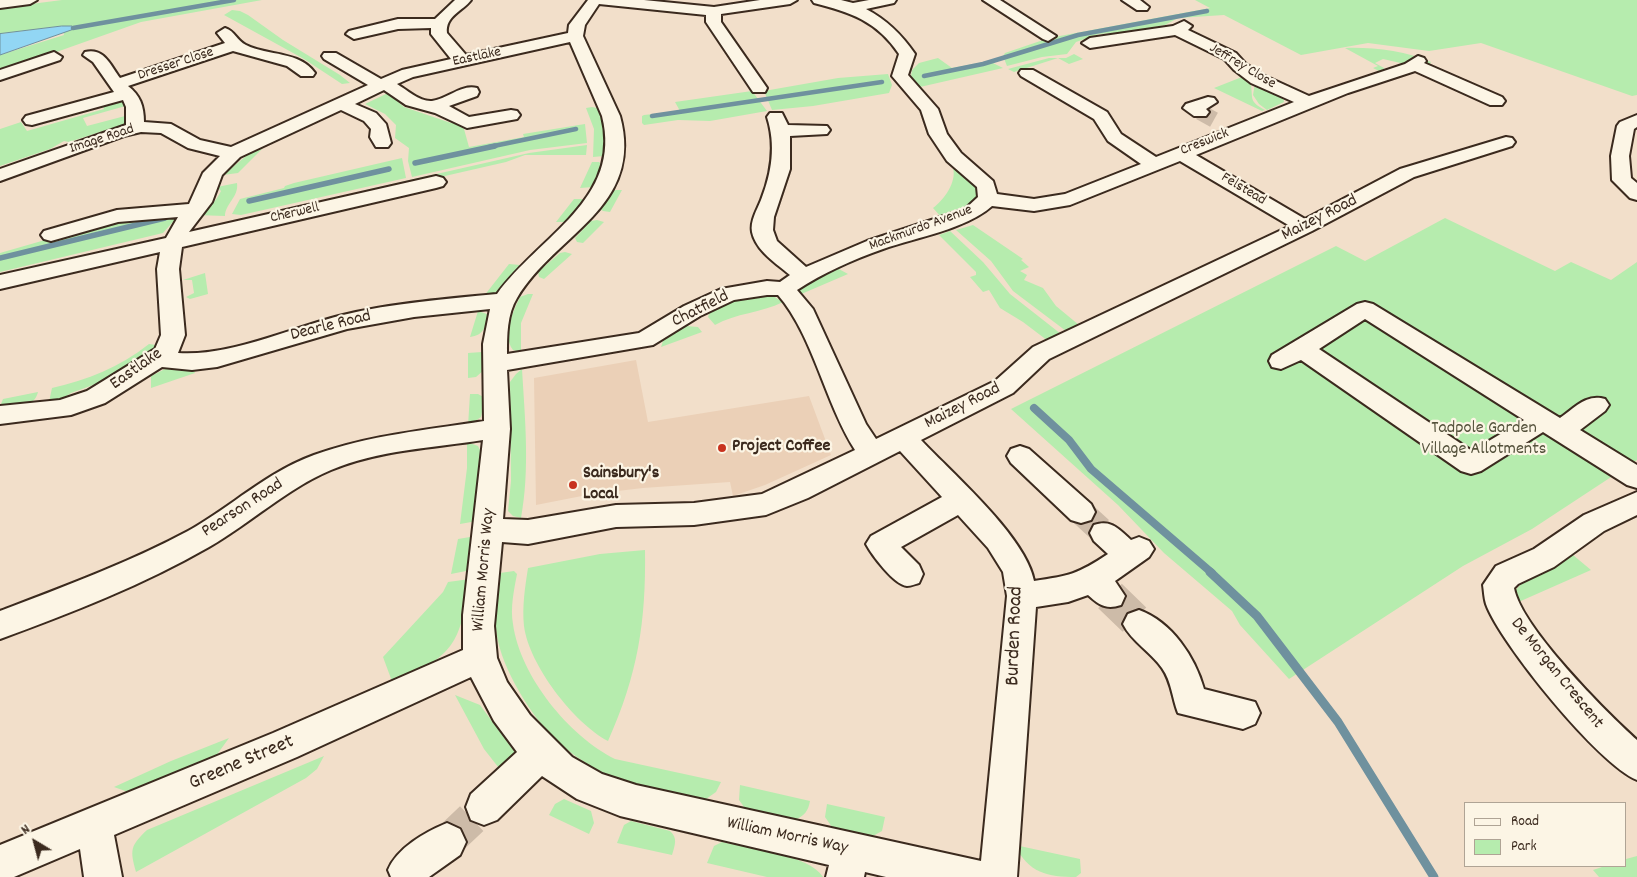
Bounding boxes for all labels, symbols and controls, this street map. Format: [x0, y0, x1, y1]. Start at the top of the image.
street label: Jeffrey Close [1205, 40, 1279, 94]
street label: Dresser Close [136, 44, 216, 86]
street label: Eastlake [451, 44, 503, 72]
street label: Image Road [68, 121, 136, 159]
street label: Creswick [1178, 125, 1232, 161]
street label: Felstead [1217, 170, 1269, 210]
street label: Maizey Road [1279, 191, 1361, 247]
street label: Cherwell [269, 200, 321, 228]
street label: Mackmurdo Avenue [867, 202, 975, 256]
street label: Chatfield [669, 286, 733, 334]
street label: Dearle Road [288, 307, 374, 347]
street label: Eastlake [107, 344, 167, 396]
street label: Maizey Road [922, 379, 1004, 435]
park label: Tadpole Garden Village Allotments [1422, 419, 1546, 462]
place label: Project Coffee [732, 437, 830, 459]
marker: Project Coffee [716, 442, 728, 454]
place label: Sainsbury's Local [583, 464, 659, 506]
street label: Pearson Road [198, 475, 288, 543]
marker: Sainsbury's Local [567, 479, 579, 491]
street label: William Morris Way [469, 508, 501, 632]
street label: Burden Road [1002, 586, 1030, 686]
street label: De Morgan Crescent [1505, 614, 1607, 734]
street label: Greene Street [186, 731, 298, 797]
legend [1464, 802, 1627, 867]
text: Road [1511, 811, 1539, 833]
street label: William Morris Way [724, 814, 850, 860]
north arrow [10, 817, 60, 867]
text: N [17, 820, 35, 840]
text: Park [1511, 836, 1537, 858]

